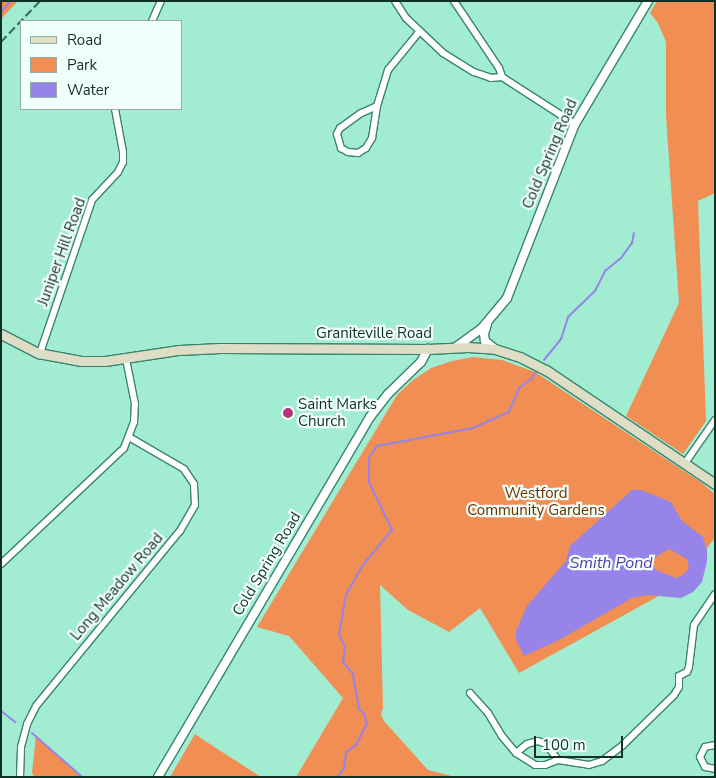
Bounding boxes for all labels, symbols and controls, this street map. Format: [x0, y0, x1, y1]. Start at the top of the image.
legend [20, 20, 182, 110]
text: Road [67, 30, 102, 50]
text: Park [67, 55, 97, 75]
text: Water [67, 80, 109, 100]
street label: Cold Spring Road [519, 96, 581, 212]
street label: Juniper Hill Road [34, 195, 90, 309]
street label: Graniteville Road [316, 325, 432, 343]
place label: Saint Marks Church [298, 395, 377, 430]
marker: Saint Marks Church [282, 407, 294, 419]
park label: Westford Community Gardens [467, 484, 605, 519]
street label: Cold Spring Road [229, 509, 305, 619]
street label: Long Meadow Road [67, 530, 167, 644]
water label: Smith Pond [569, 553, 653, 573]
scale bar [536, 726, 625, 758]
text: 100 m [542, 735, 586, 755]

